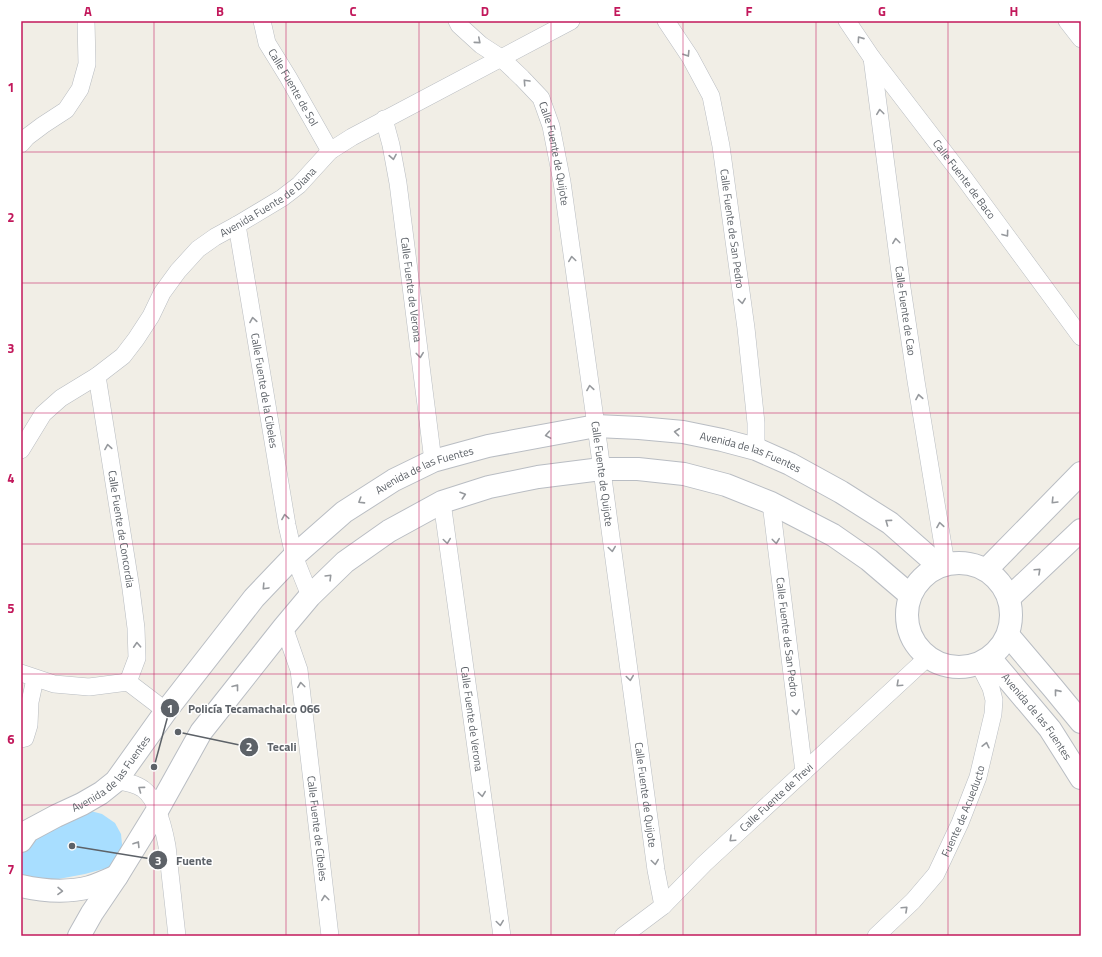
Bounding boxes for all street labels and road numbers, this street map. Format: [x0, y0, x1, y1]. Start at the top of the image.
street label: Calle Fuente de Sol [264, 45, 322, 129]
street label: Calle Fuente de Quijote [535, 99, 573, 207]
street label: Calle Fuente de Baco [929, 136, 1000, 222]
street label: Avenida Fuente de Diana [217, 163, 320, 241]
street label: Calle Fuente de San Pedro [716, 168, 748, 290]
street label: Calle Fuente de Verona [397, 236, 426, 344]
street label: Calle Fuente de Cao [891, 265, 920, 357]
street label: Calle Fuente de la Cibeles [247, 332, 282, 450]
street label: Calle Fuente de Quijote [587, 420, 618, 528]
street label: Avenida de las Fuentes [699, 428, 804, 477]
street label: Avenida de las Fuentes [372, 442, 475, 498]
street label: Calle Fuente de Concordia [104, 469, 139, 589]
street label: Calle Fuente de San Pedro [772, 576, 803, 698]
street label: Calle Fuente de Verona [457, 665, 487, 773]
street label: Avenida de las Fuentes [998, 670, 1076, 763]
street label: Avenida de las Fuentes [69, 732, 154, 816]
street label: Calle Fuente de Quijote [631, 741, 661, 849]
street label: Calle Fuente de Trevi [736, 759, 816, 835]
street label: Fuente de Acueducto [937, 764, 988, 859]
street label: Calle Fuente de Cibeles [303, 775, 332, 882]

